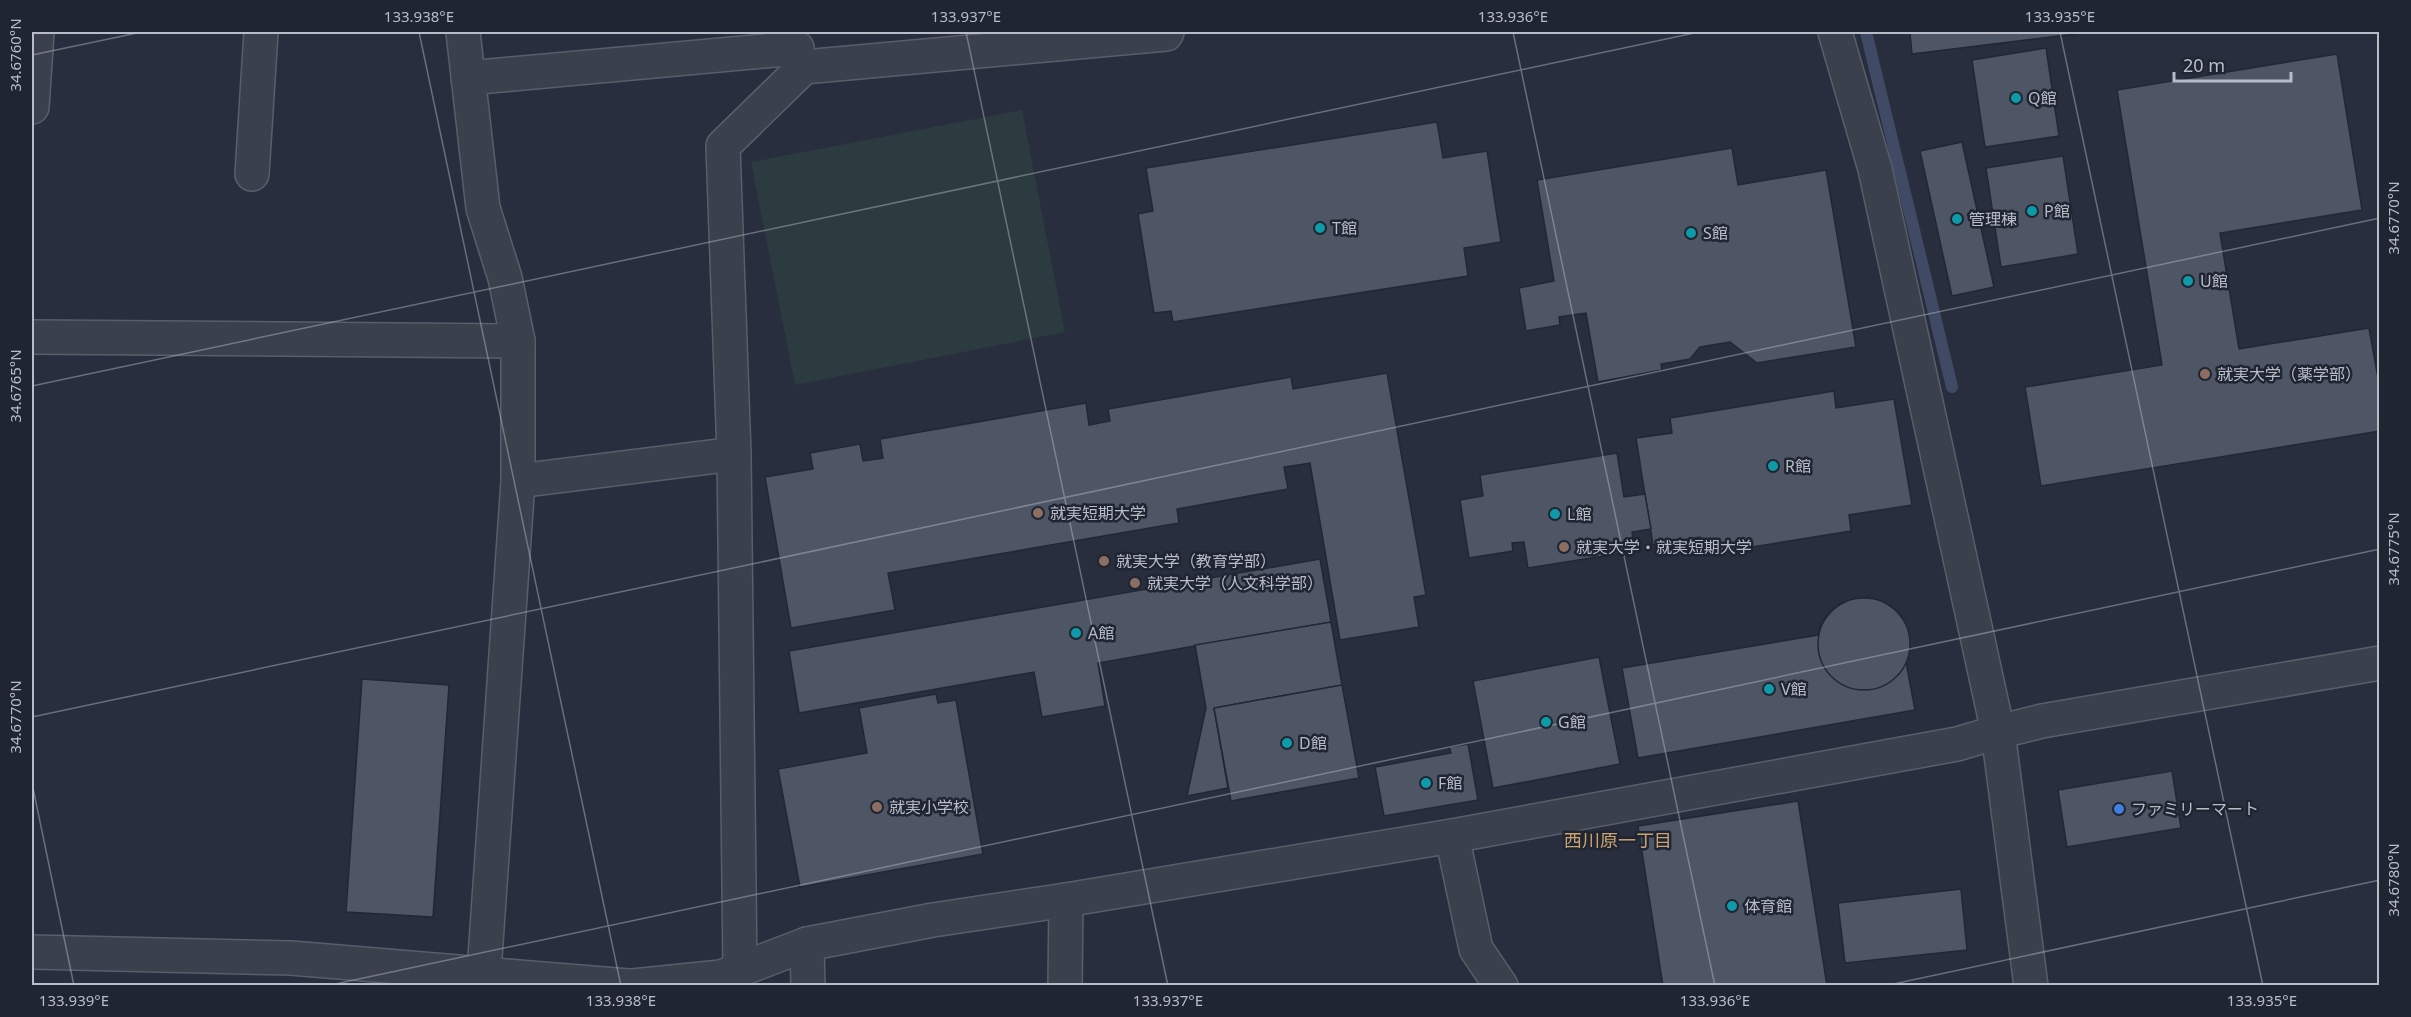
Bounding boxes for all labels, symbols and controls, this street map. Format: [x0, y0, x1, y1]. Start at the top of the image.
text: 133.938°E [384, 6, 454, 26]
text: 133.937°E [931, 6, 1001, 26]
text: 133.936°E [1478, 6, 1548, 26]
text: 133.935°E [2025, 6, 2095, 26]
text: 34.6760°N [5, 18, 25, 92]
scale bar [2174, 45, 2291, 83]
text: 20 m [2183, 53, 2225, 77]
place label: Q館 [2028, 87, 2057, 109]
marker: Q館 [2009, 91, 2023, 105]
text: 34.6770°N [2383, 181, 2403, 255]
place label: P館 [2044, 200, 2070, 222]
marker: P館 [2025, 204, 2039, 218]
place label: 管理棟 [1969, 208, 2017, 230]
marker: 管理棟 [1950, 212, 1964, 226]
place label: T館 [1332, 217, 1357, 239]
marker: T館 [1313, 221, 1327, 235]
place label: S館 [1703, 222, 1728, 244]
marker: S館 [1684, 226, 1698, 240]
place label: U館 [2200, 270, 2228, 292]
marker: U館 [2181, 274, 2195, 288]
text: 34.6765°N [5, 349, 25, 423]
place label: 就実大学（薬学部） [2217, 363, 2361, 385]
marker: 就実大学（薬学部） [2198, 367, 2212, 381]
place label: R館 [1785, 455, 1811, 477]
marker: R館 [1766, 459, 1780, 473]
place label: 就実短期大学 [1050, 502, 1146, 524]
place label: L館 [1567, 503, 1591, 525]
marker: 就実短期大学 [1031, 506, 1045, 520]
marker: L館 [1548, 507, 1562, 521]
text: 34.6775°N [2383, 512, 2403, 586]
place label: 就実大学・就実短期大学 [1576, 536, 1752, 558]
marker: 就実大学・就実短期大学 [1557, 540, 1571, 554]
place label: 就実大学（教育学部） [1116, 550, 1276, 572]
marker: 就実大学（教育学部） [1097, 554, 1111, 568]
place label: 就実大学（人文科学部） [1147, 572, 1323, 594]
marker: 就実大学（人文科学部） [1128, 576, 1142, 590]
place label: A館 [1088, 622, 1114, 644]
marker: A館 [1069, 626, 1083, 640]
place label: V館 [1781, 678, 1807, 700]
text: 34.6770°N [5, 680, 25, 754]
marker: V館 [1762, 682, 1776, 696]
place label: G館 [1558, 711, 1586, 733]
marker: G館 [1539, 715, 1553, 729]
place label: D館 [1299, 732, 1327, 754]
marker: D館 [1280, 736, 1294, 750]
place label: F館 [1438, 772, 1462, 794]
marker: F館 [1419, 776, 1433, 790]
place label: 就実小学校 [889, 796, 969, 818]
place label: ファミリーマート [2131, 798, 2259, 820]
marker: 就実小学校 [870, 800, 884, 814]
marker: ファミリーマート [2112, 802, 2126, 816]
district label: 西川原一丁目 [1564, 828, 1672, 852]
text: 34.6780°N [2383, 843, 2403, 917]
place label: 体育館 [1744, 895, 1792, 917]
marker: 体育館 [1725, 899, 1739, 913]
text: 133.939°E [39, 990, 109, 1010]
text: 133.938°E [586, 990, 656, 1010]
text: 133.937°E [1133, 990, 1203, 1010]
text: 133.936°E [1680, 990, 1750, 1010]
text: 133.935°E [2227, 990, 2297, 1010]

